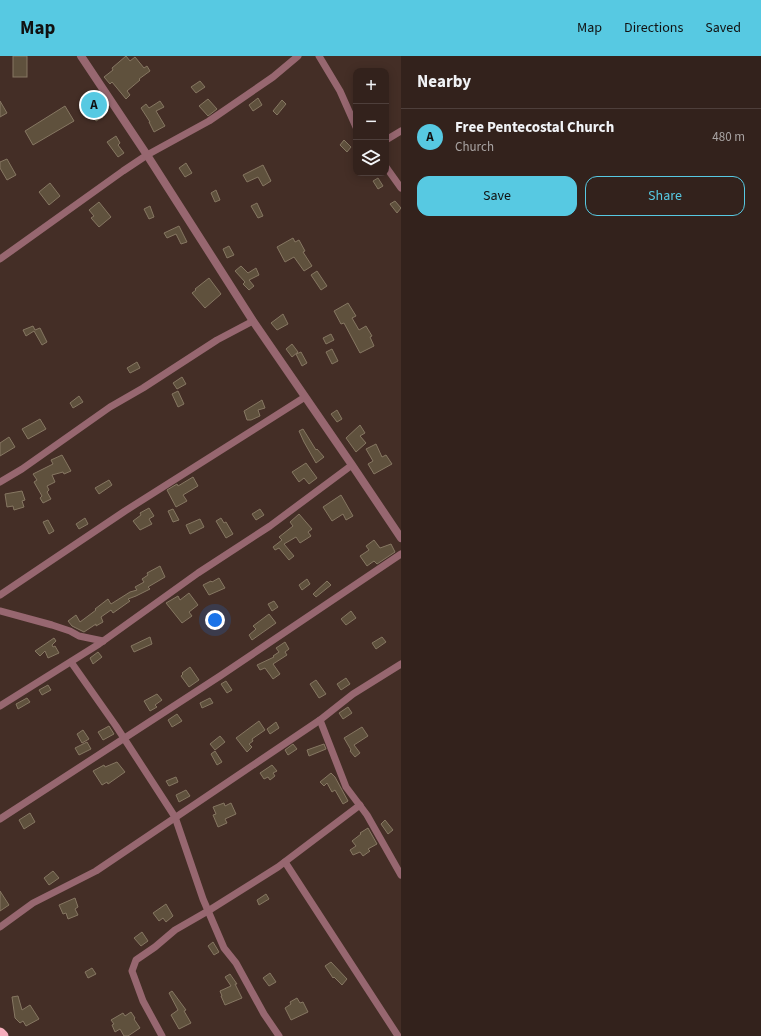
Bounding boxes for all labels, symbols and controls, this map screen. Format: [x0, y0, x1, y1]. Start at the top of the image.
text: Map [20, 15, 55, 42]
text: Map [577, 18, 602, 38]
text: Directions [624, 18, 683, 38]
text: Saved [705, 18, 741, 38]
map controls [353, 68, 389, 176]
button: + [353, 68, 389, 104]
text: Nearby [417, 70, 471, 94]
pin: A [81, 90, 107, 120]
button: − [353, 104, 389, 140]
text: Free Pentecostal Church [455, 117, 614, 138]
text: A [426, 128, 434, 146]
text: 480 m [712, 128, 745, 146]
text: Church [455, 138, 494, 156]
button: layers [353, 140, 389, 176]
button: Save [417, 176, 577, 216]
button: Share [585, 176, 745, 216]
your location [205, 610, 225, 630]

